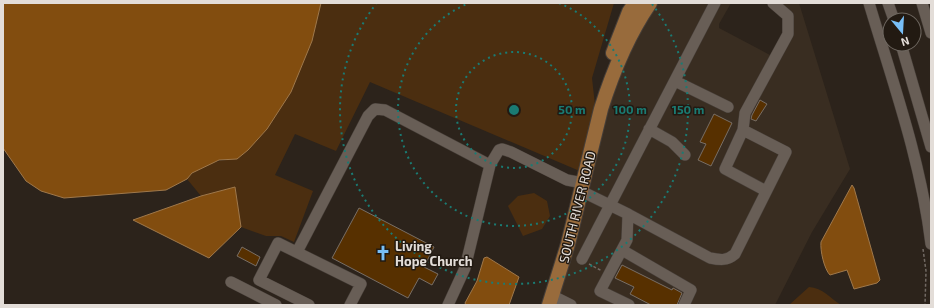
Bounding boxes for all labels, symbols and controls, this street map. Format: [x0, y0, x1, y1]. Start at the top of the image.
north arrow [882, 12, 922, 52]
text: N [899, 35, 911, 49]
text: 50 m [558, 102, 586, 116]
text: 100 m [613, 102, 647, 116]
text: 150 m [672, 102, 704, 116]
centre of rings [507, 103, 521, 117]
street label: SOUTH RIVER ROAD [555, 149, 599, 265]
place label: Living Hope Church [395, 238, 473, 269]
church icon: Living Hope Church [374, 244, 392, 262]

